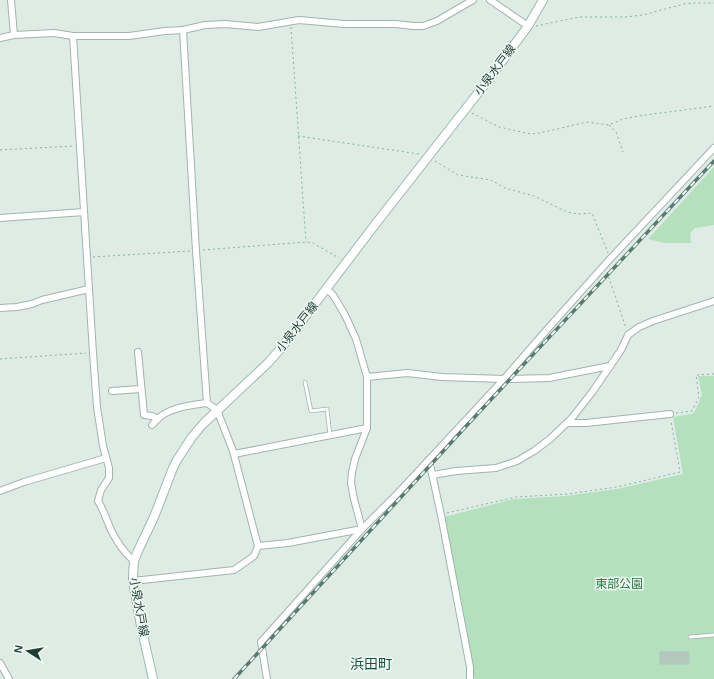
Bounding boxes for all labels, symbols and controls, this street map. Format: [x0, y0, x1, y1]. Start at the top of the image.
street label: 小泉水戸線 [471, 42, 519, 98]
street label: 小泉水戸線 [273, 299, 321, 355]
street label: 小泉水戸線 [127, 576, 151, 638]
park label: 東部公園 [595, 577, 643, 591]
north arrow [8, 631, 48, 671]
text: N [12, 644, 25, 654]
district label: 浜田町 [350, 656, 392, 672]

